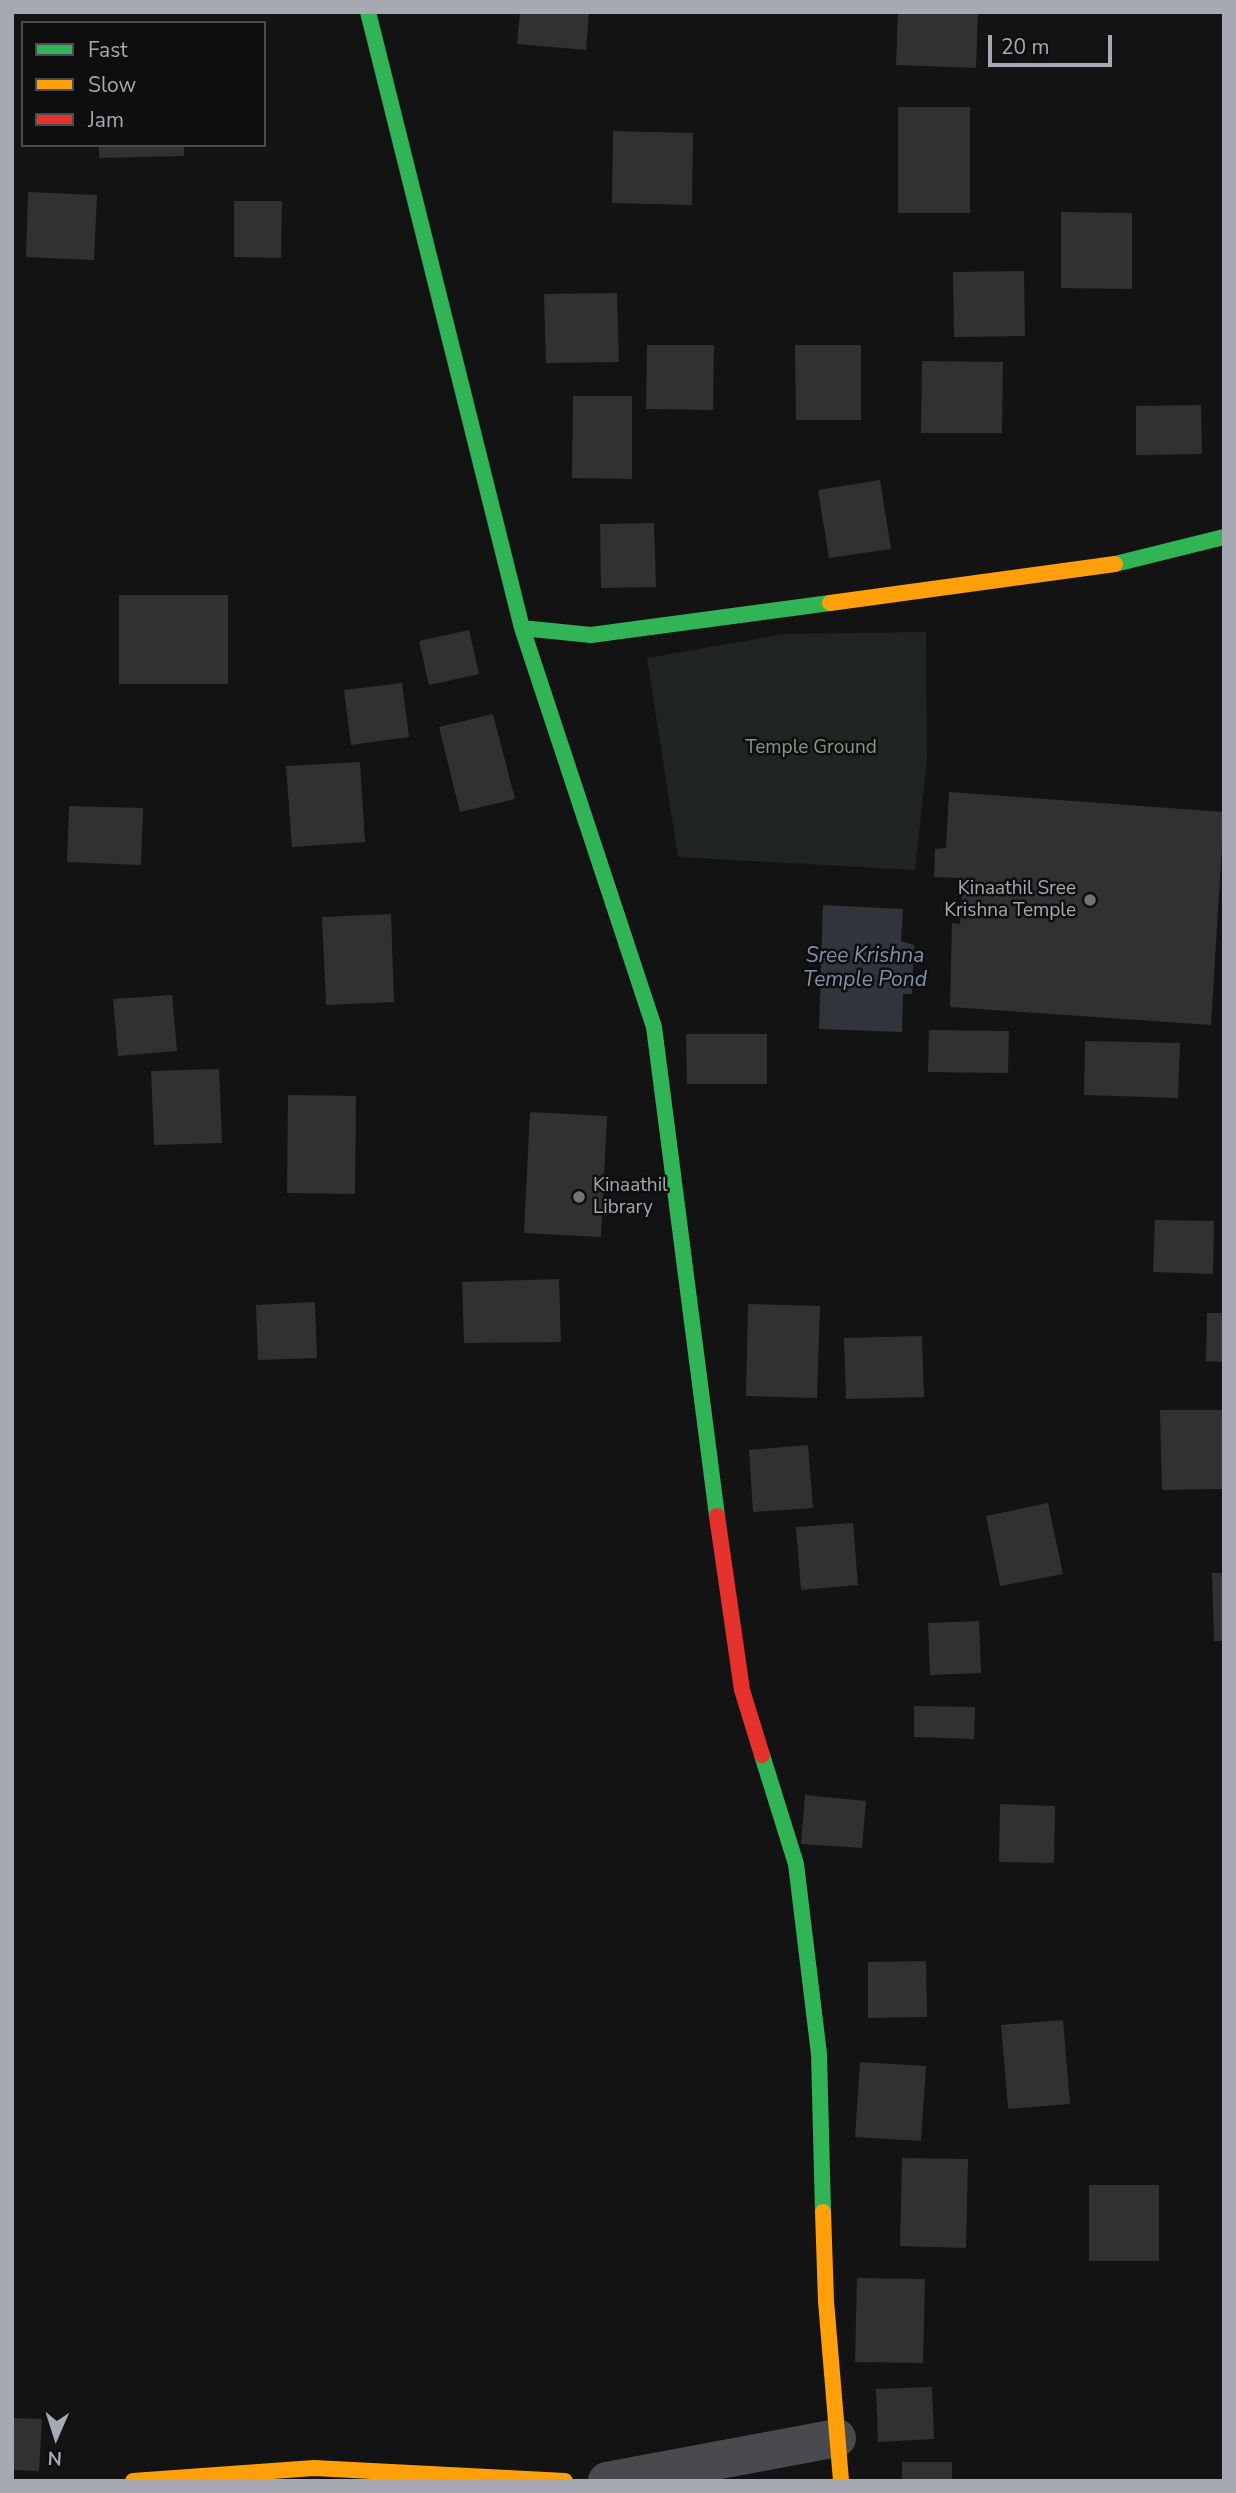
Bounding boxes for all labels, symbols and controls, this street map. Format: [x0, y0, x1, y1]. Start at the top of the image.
legend [21, 21, 266, 147]
scale bar [991, 21, 1115, 65]
text: 20 m [1001, 33, 1050, 61]
text: Fast [88, 36, 128, 64]
text: Slow [88, 71, 136, 99]
text: Jam [88, 106, 124, 134]
park label: Temple Ground [745, 737, 877, 759]
place label: Kinaathil Sree Krishna Temple [944, 878, 1076, 922]
marker: Kinaathil Sree Krishna Temple [1082, 892, 1098, 908]
water label: Sree Krishna Temple Pond [803, 944, 927, 994]
place label: Kinaathil Library [593, 1175, 668, 1219]
marker: Kinaathil Library [571, 1189, 587, 1205]
north arrow [21, 2402, 91, 2472]
text: N [47, 2445, 63, 2471]

